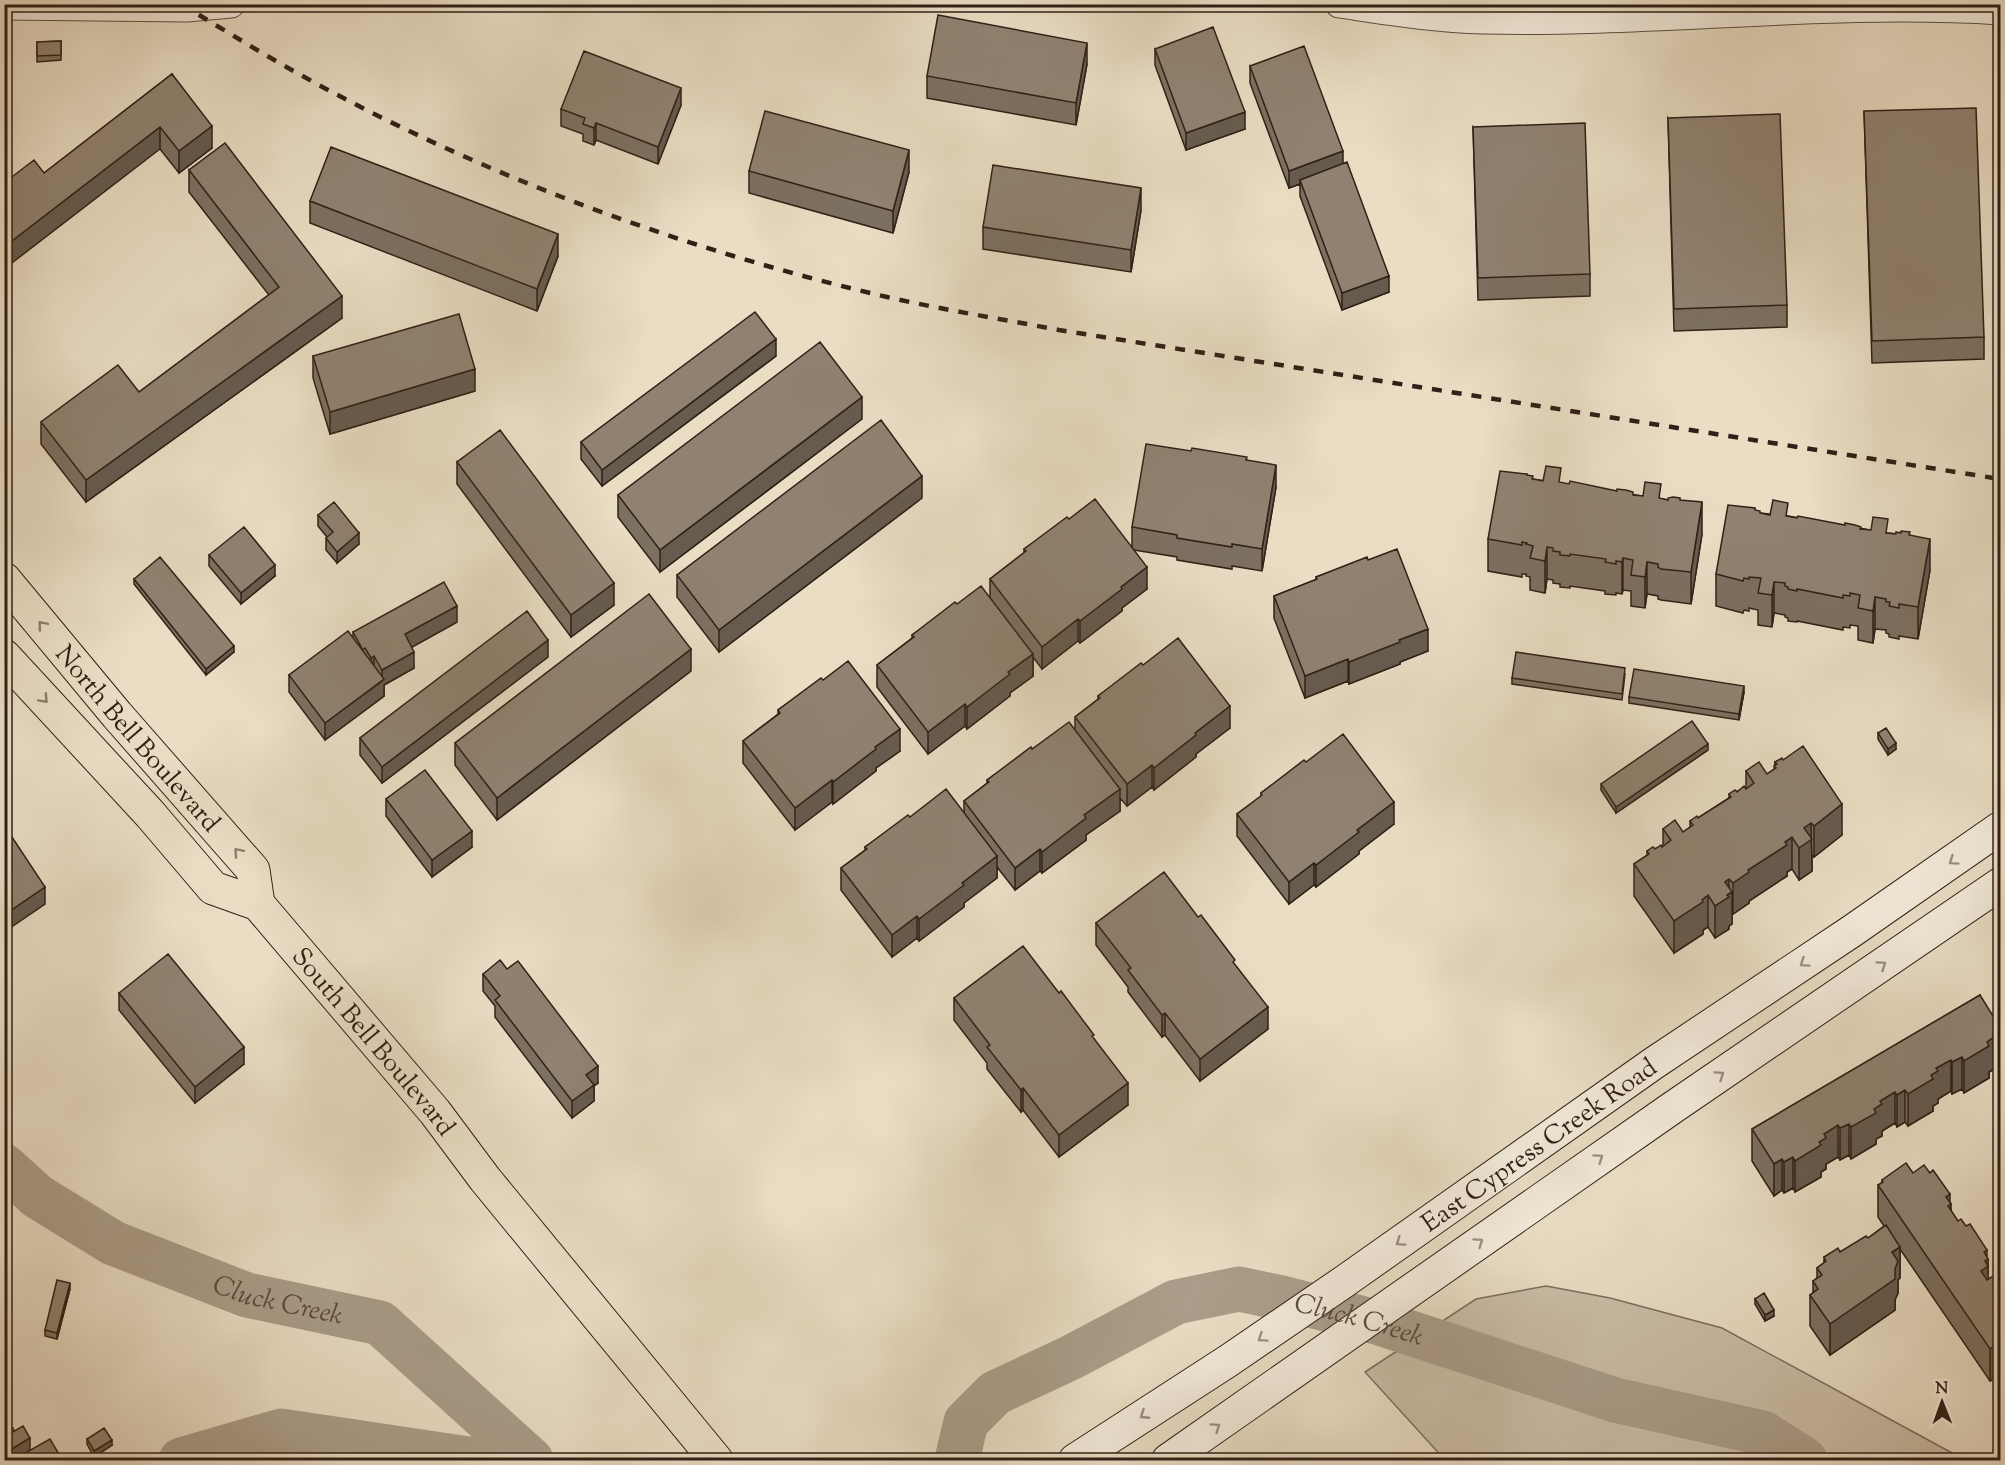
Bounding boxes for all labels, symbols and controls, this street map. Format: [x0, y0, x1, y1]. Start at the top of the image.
one-way arrow [38, 620, 49, 631]
street label: North Bell Boulevard [45, 638, 228, 841]
one-way arrow [37, 692, 48, 703]
one-way arrow [234, 848, 245, 859]
one-way arrow [1948, 854, 1959, 865]
street label: South Bell Boulevard [282, 940, 463, 1145]
one-way arrow [1799, 956, 1810, 967]
one-way arrow [1875, 961, 1886, 972]
street label: East Cypress Creek Road [1415, 1050, 1666, 1242]
one-way arrow [1714, 1071, 1725, 1082]
one-way arrow [1592, 1154, 1603, 1165]
one-way arrow [1396, 1235, 1407, 1246]
one-way arrow [1473, 1238, 1484, 1249]
water label: Cluck Creek [206, 1266, 346, 1337]
water label: Cluck Creek [1290, 1285, 1428, 1358]
one-way arrow [1257, 1331, 1268, 1342]
north arrow [1912, 1372, 1972, 1432]
text: N [1935, 1378, 1949, 1401]
one-way arrow [1139, 1408, 1150, 1419]
one-way arrow [1209, 1423, 1220, 1434]

